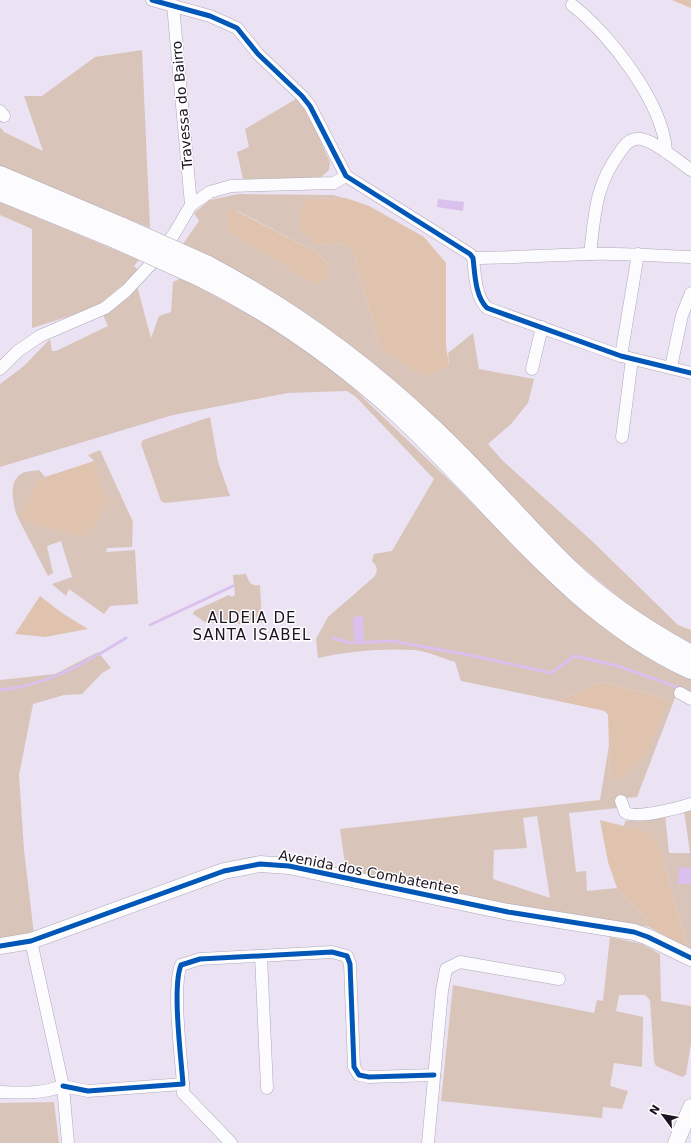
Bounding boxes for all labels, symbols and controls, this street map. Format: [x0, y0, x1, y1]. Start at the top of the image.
street label: Travessa do Bairro [168, 40, 196, 171]
district label: ALDEIA DE SANTA ISABEL [193, 609, 311, 644]
street label: Avenida dos Combatentes [277, 847, 461, 897]
north arrow [643, 1095, 683, 1135]
text: N [647, 1103, 663, 1117]

